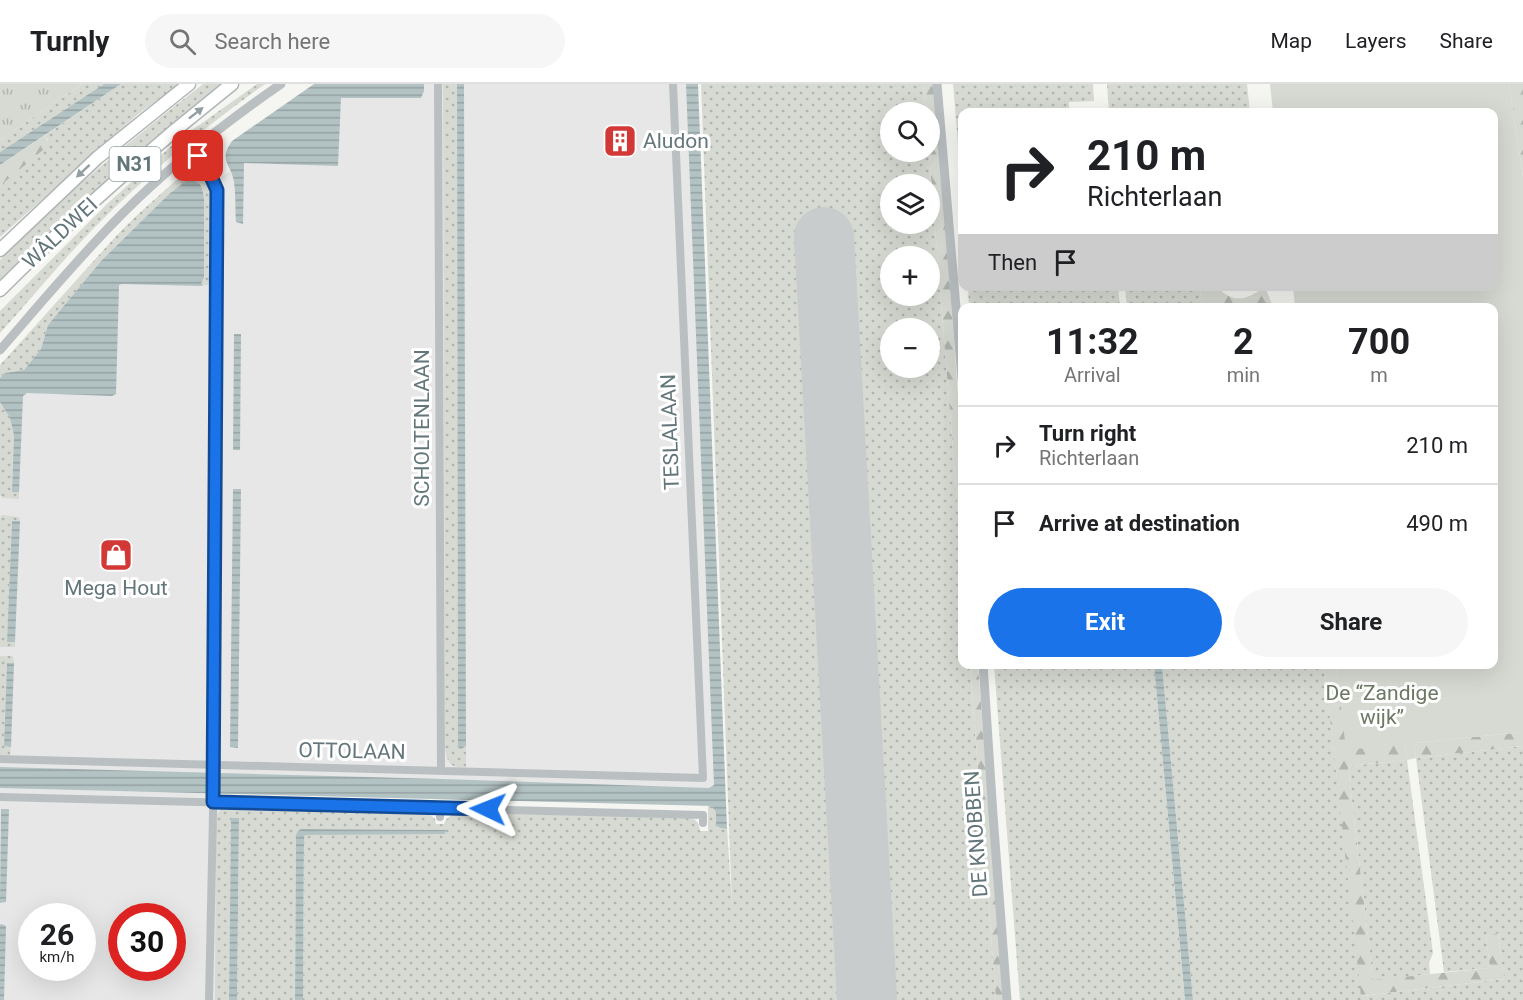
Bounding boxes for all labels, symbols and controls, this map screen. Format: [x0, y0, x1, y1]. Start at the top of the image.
search box [145, 14, 565, 68]
text: Turnly [30, 25, 109, 58]
icon: search [166, 25, 199, 58]
text: Search here [214, 29, 330, 54]
text: Map [1270, 29, 1312, 53]
text: Layers [1345, 29, 1406, 53]
text: Share [1439, 29, 1493, 53]
map controls [880, 102, 940, 378]
button: search [880, 102, 940, 162]
one-way arrow [189, 107, 204, 119]
building icon: Aludon [602, 123, 638, 159]
place label: Aludon [643, 129, 709, 153]
pin [172, 130, 223, 181]
text: 210 m [1087, 131, 1206, 180]
icon: right [988, 132, 1066, 210]
icon: arrive [181, 139, 214, 172]
road number: N31 [110, 147, 160, 181]
one-way arrow [76, 164, 91, 178]
button: layers [880, 174, 940, 234]
text: Richterlaan [1087, 181, 1222, 213]
street label: WÂLDWEI [18, 192, 102, 274]
button: + [880, 246, 940, 306]
icon: arrive [1049, 246, 1082, 279]
text: Then [988, 250, 1037, 275]
button: − [880, 318, 940, 378]
text: 11:32 [1046, 321, 1139, 363]
text: 2 [1233, 321, 1254, 363]
text: 700 [1348, 321, 1410, 363]
street label: SCHOLTENLAAN [410, 349, 434, 507]
text: Arrival [1064, 363, 1121, 387]
text: min [1227, 363, 1260, 387]
text: m [1370, 363, 1388, 387]
street label: TESLALAAN [656, 374, 684, 490]
text: Turn right [1039, 421, 1136, 446]
icon: right [988, 429, 1021, 462]
text: 210 m [1406, 433, 1468, 458]
text: Richterlaan [1039, 446, 1139, 470]
icon: arrive [988, 507, 1021, 540]
text: Arrive at destination [1039, 511, 1240, 536]
text: 490 m [1406, 511, 1468, 536]
shop icon: Mega Hout [98, 537, 134, 573]
place label: Mega Hout [64, 576, 168, 600]
button: Exit [988, 588, 1222, 657]
button: Share [1234, 588, 1468, 657]
park label: De “Zandige wijk” [1325, 681, 1439, 729]
street label: OTTOLAAN [298, 738, 406, 764]
street label: DE KNOBBEN [960, 770, 992, 898]
position arrow [456, 777, 520, 841]
speed limit sign: 30 [108, 903, 186, 981]
text: 26 [40, 917, 74, 952]
text: km/h [39, 948, 75, 966]

